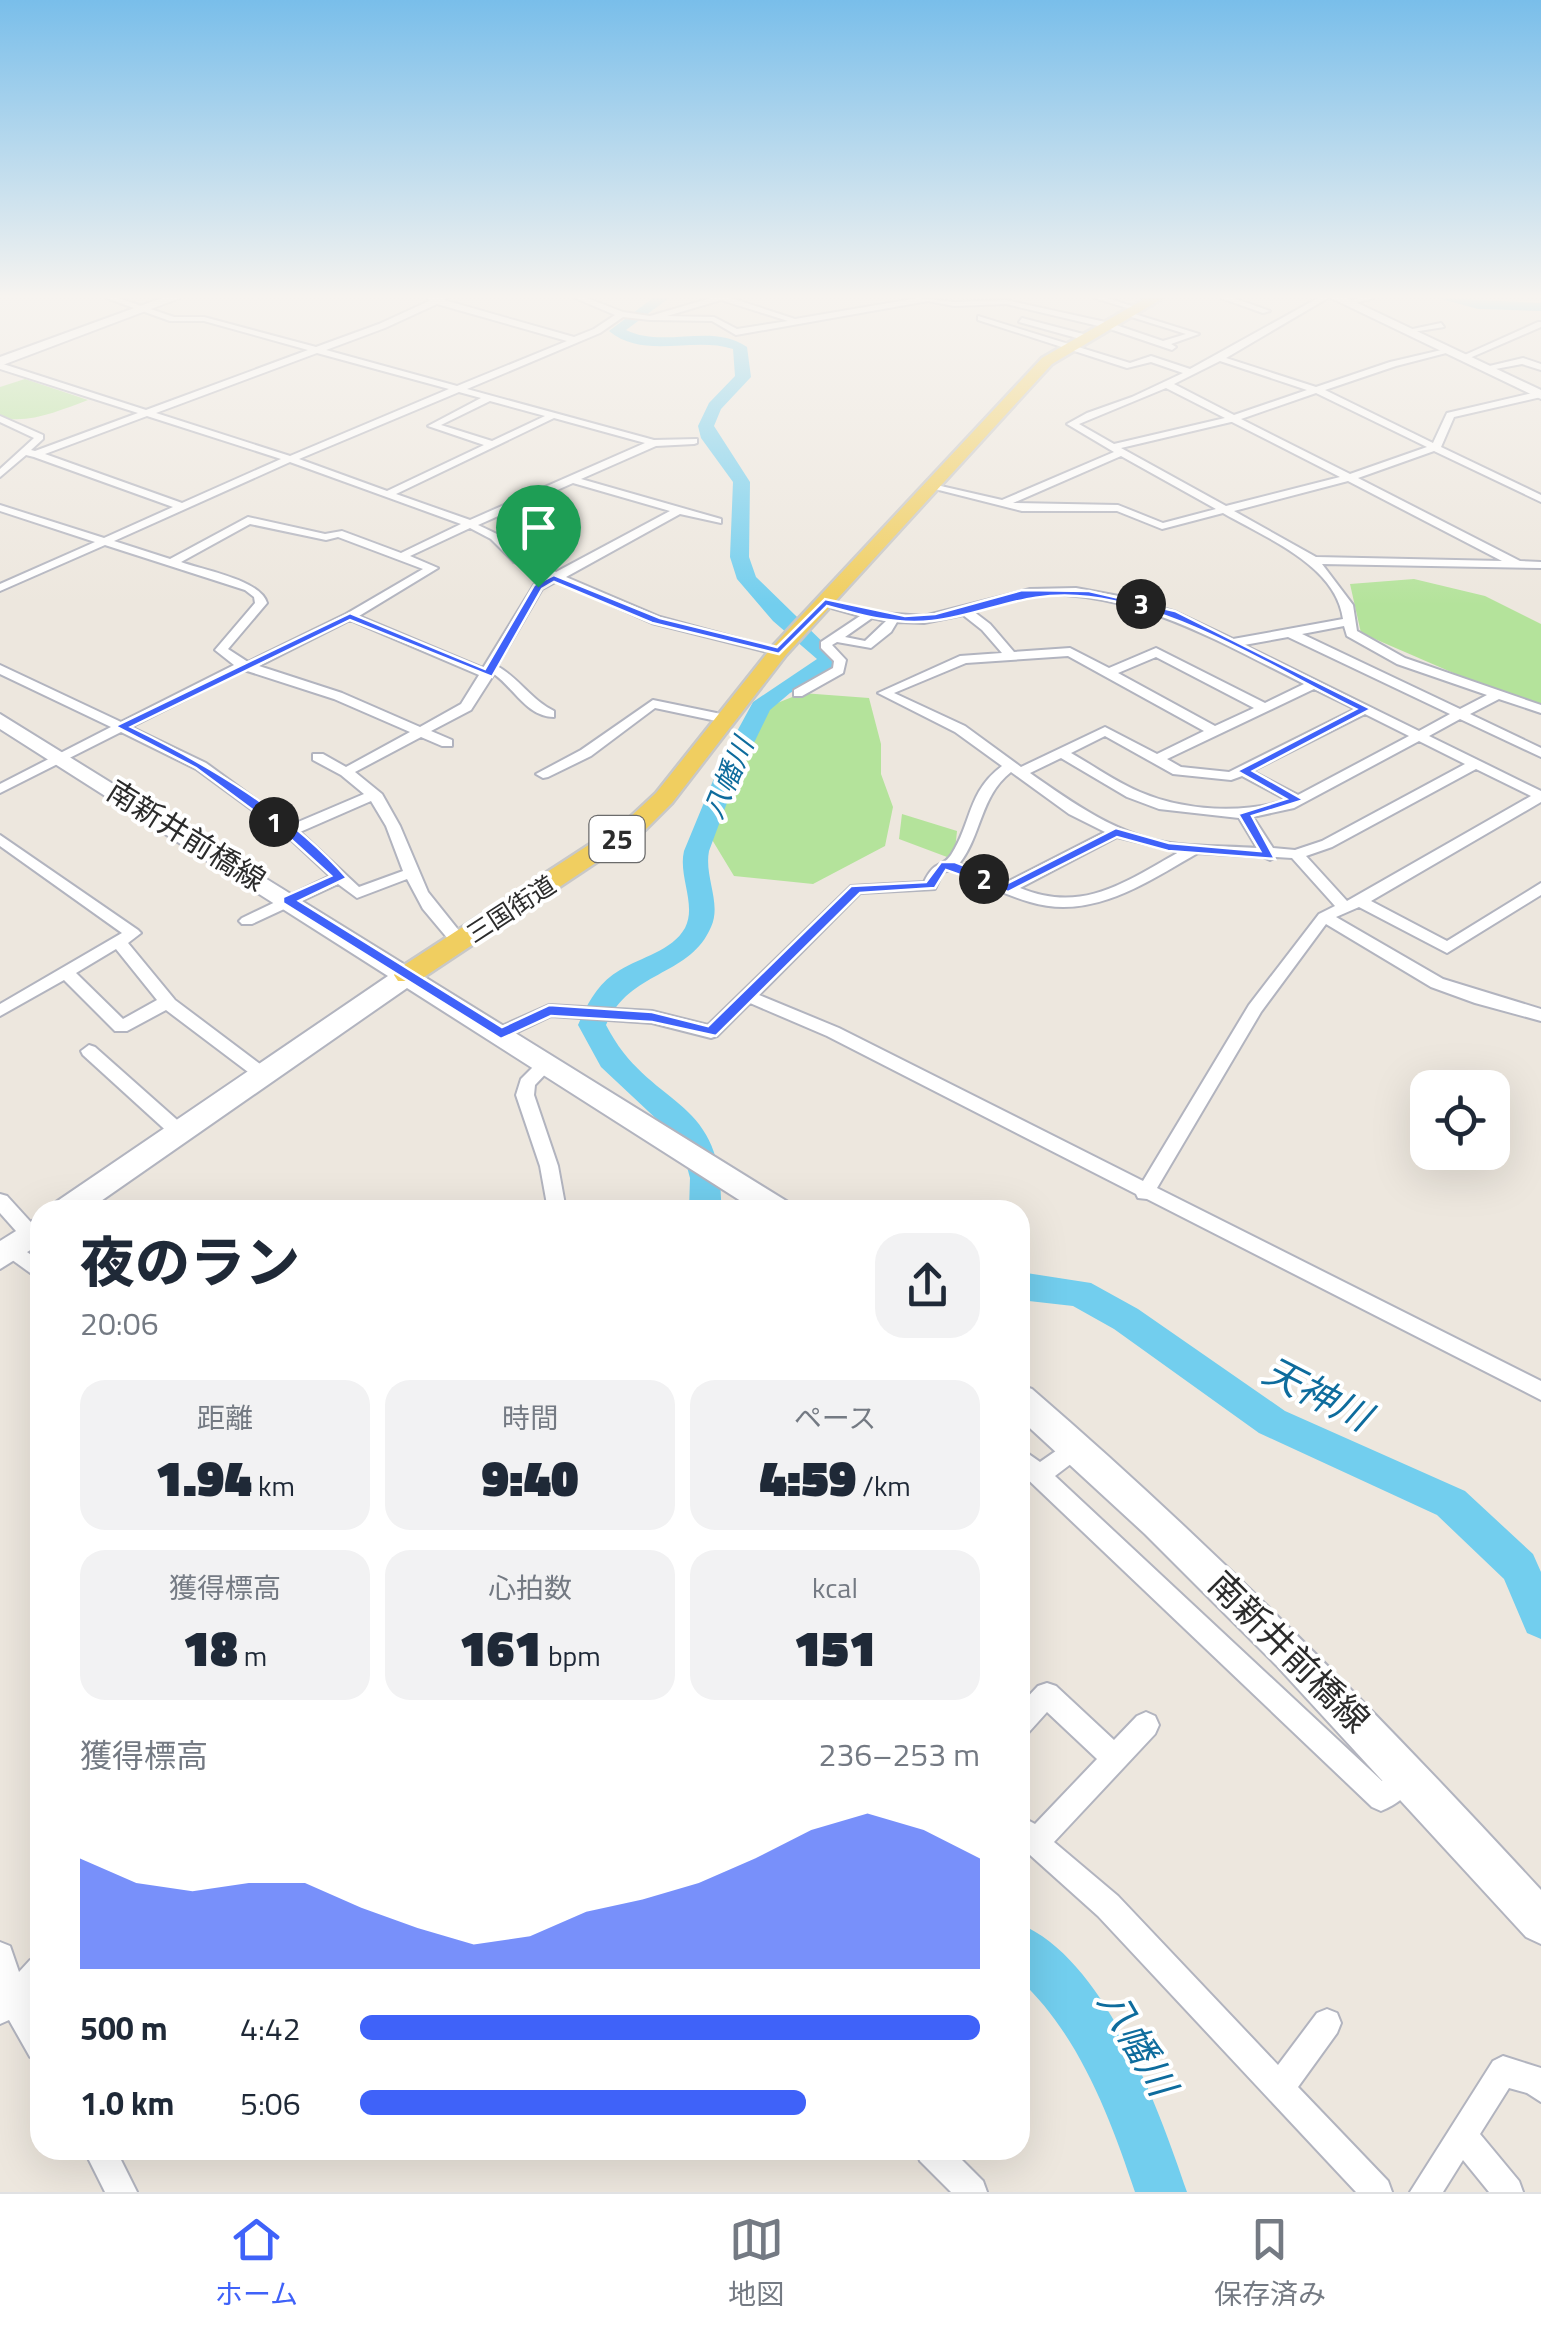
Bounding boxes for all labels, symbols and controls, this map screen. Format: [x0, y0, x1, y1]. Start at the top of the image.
pin [496, 485, 581, 588]
icon: arrive [511, 500, 566, 555]
pin: 3 [1116, 579, 1166, 629]
text: 3 [1133, 582, 1149, 625]
water label: 八幡川 [691, 728, 765, 825]
street label: 南新井前橋線 [98, 768, 275, 902]
pin: 1 [249, 797, 299, 847]
text: 1 [266, 800, 282, 843]
road number: 25 [590, 816, 644, 862]
pin: 2 [959, 854, 1009, 904]
text: 2 [976, 857, 992, 900]
street label: 三国街道 [459, 866, 563, 952]
map controls [1410, 1070, 1510, 1170]
button: locate [1410, 1070, 1510, 1170]
text: 夜のラン [80, 1220, 300, 1303]
button: share [875, 1233, 980, 1338]
text: 20:06 [80, 1299, 159, 1347]
water label: 天神川 [1253, 1341, 1385, 1447]
text: 距離 [197, 1396, 253, 1439]
text: 時間 [502, 1396, 558, 1439]
text: ペース [794, 1396, 876, 1439]
text: 1.94 [155, 1439, 252, 1515]
text: 9:40 [482, 1439, 578, 1515]
text: 4:59 [759, 1439, 856, 1515]
text: km [252, 1464, 295, 1507]
text: /km [856, 1464, 911, 1507]
street label: 南新井前橋線 [1196, 1558, 1383, 1745]
text: 獲得標高 [169, 1566, 281, 1609]
text: 心拍数 [488, 1566, 572, 1609]
text: kcal [812, 1566, 858, 1609]
text: 18 [183, 1609, 238, 1685]
text: 161 [459, 1609, 542, 1685]
text: 151 [794, 1609, 876, 1685]
text: m [238, 1634, 267, 1677]
text: bpm [542, 1634, 601, 1677]
text: 236–253 m [818, 1730, 980, 1778]
text: 獲得標高 [80, 1731, 208, 1779]
water label: 八幡川 [1084, 1979, 1193, 2110]
text: 500 m [80, 2004, 168, 2052]
text: 4:42 [240, 2004, 301, 2052]
text: 1.0 km [80, 2079, 174, 2127]
text: 5:06 [240, 2079, 301, 2127]
tab: ホーム [215, 2212, 298, 2315]
tab: 地図 [728, 2212, 784, 2315]
tab: 保存済み [1214, 2212, 1326, 2315]

